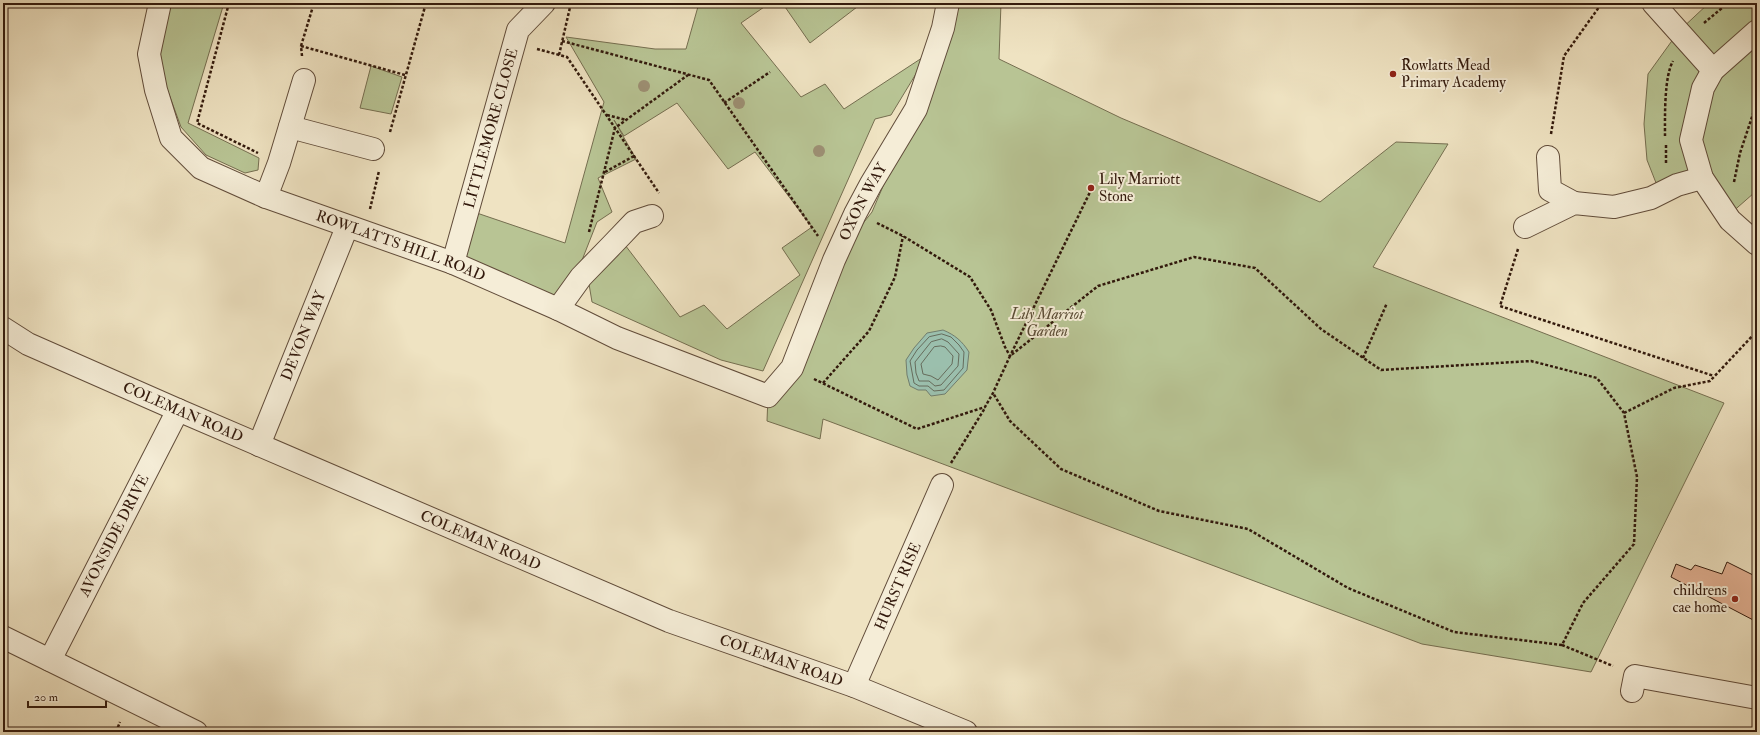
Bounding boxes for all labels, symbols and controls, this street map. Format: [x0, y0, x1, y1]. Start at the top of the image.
street label: LITTLEMORE CLOSE [460, 46, 523, 211]
place label: Rowlatts Mead Primary Academy [1401, 56, 1506, 92]
marker: Rowlatts Mead Primary Academy [1388, 69, 1398, 79]
street label: OXON WAY [835, 159, 892, 244]
place label: Lily Marriott Stone [1099, 170, 1180, 206]
marker: Lily Marriott Stone [1086, 183, 1096, 193]
street label: ROWLATTS HILL ROAD [313, 206, 488, 286]
street label: DEVON WAY [277, 287, 331, 384]
park label: Lily Marriot Garden [1009, 305, 1084, 341]
street label: COLEMAN ROAD [120, 378, 246, 447]
street label: AVONSIDE DRIVE [75, 471, 154, 601]
street label: COLEMAN ROAD [417, 506, 544, 575]
street label: HURST RISE [871, 539, 926, 633]
place label: childrens cae home [1672, 581, 1727, 617]
marker: childrens cae home [1730, 594, 1740, 604]
street label: COLEMAN ROAD [717, 630, 845, 691]
scale bar [28, 683, 106, 709]
text: 20 m [34, 690, 59, 705]

